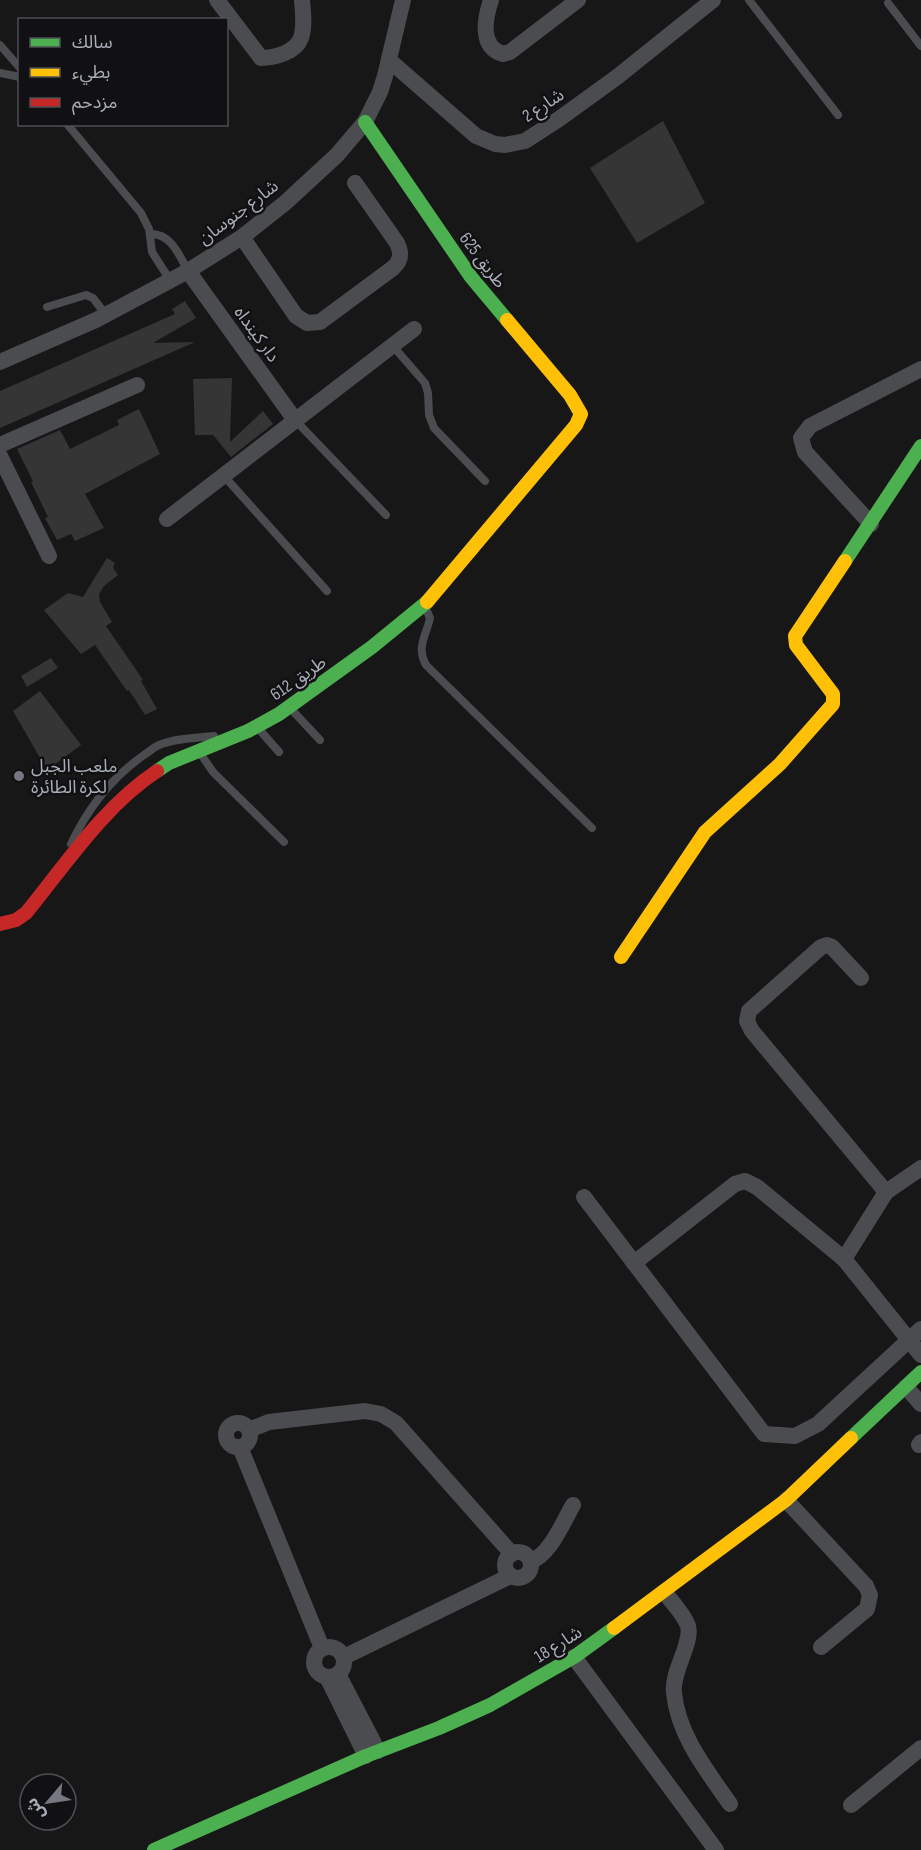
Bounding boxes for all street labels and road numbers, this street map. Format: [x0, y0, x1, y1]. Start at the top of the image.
street label: شارع 2 [519, 84, 570, 129]
street label: شارع جنوسان [194, 175, 284, 252]
street label: طريق 625 [455, 228, 510, 292]
street label: دار كينداه [229, 302, 284, 366]
street label: طريق 612 [266, 652, 330, 705]
street label: شارع 18 [531, 1622, 588, 1670]

